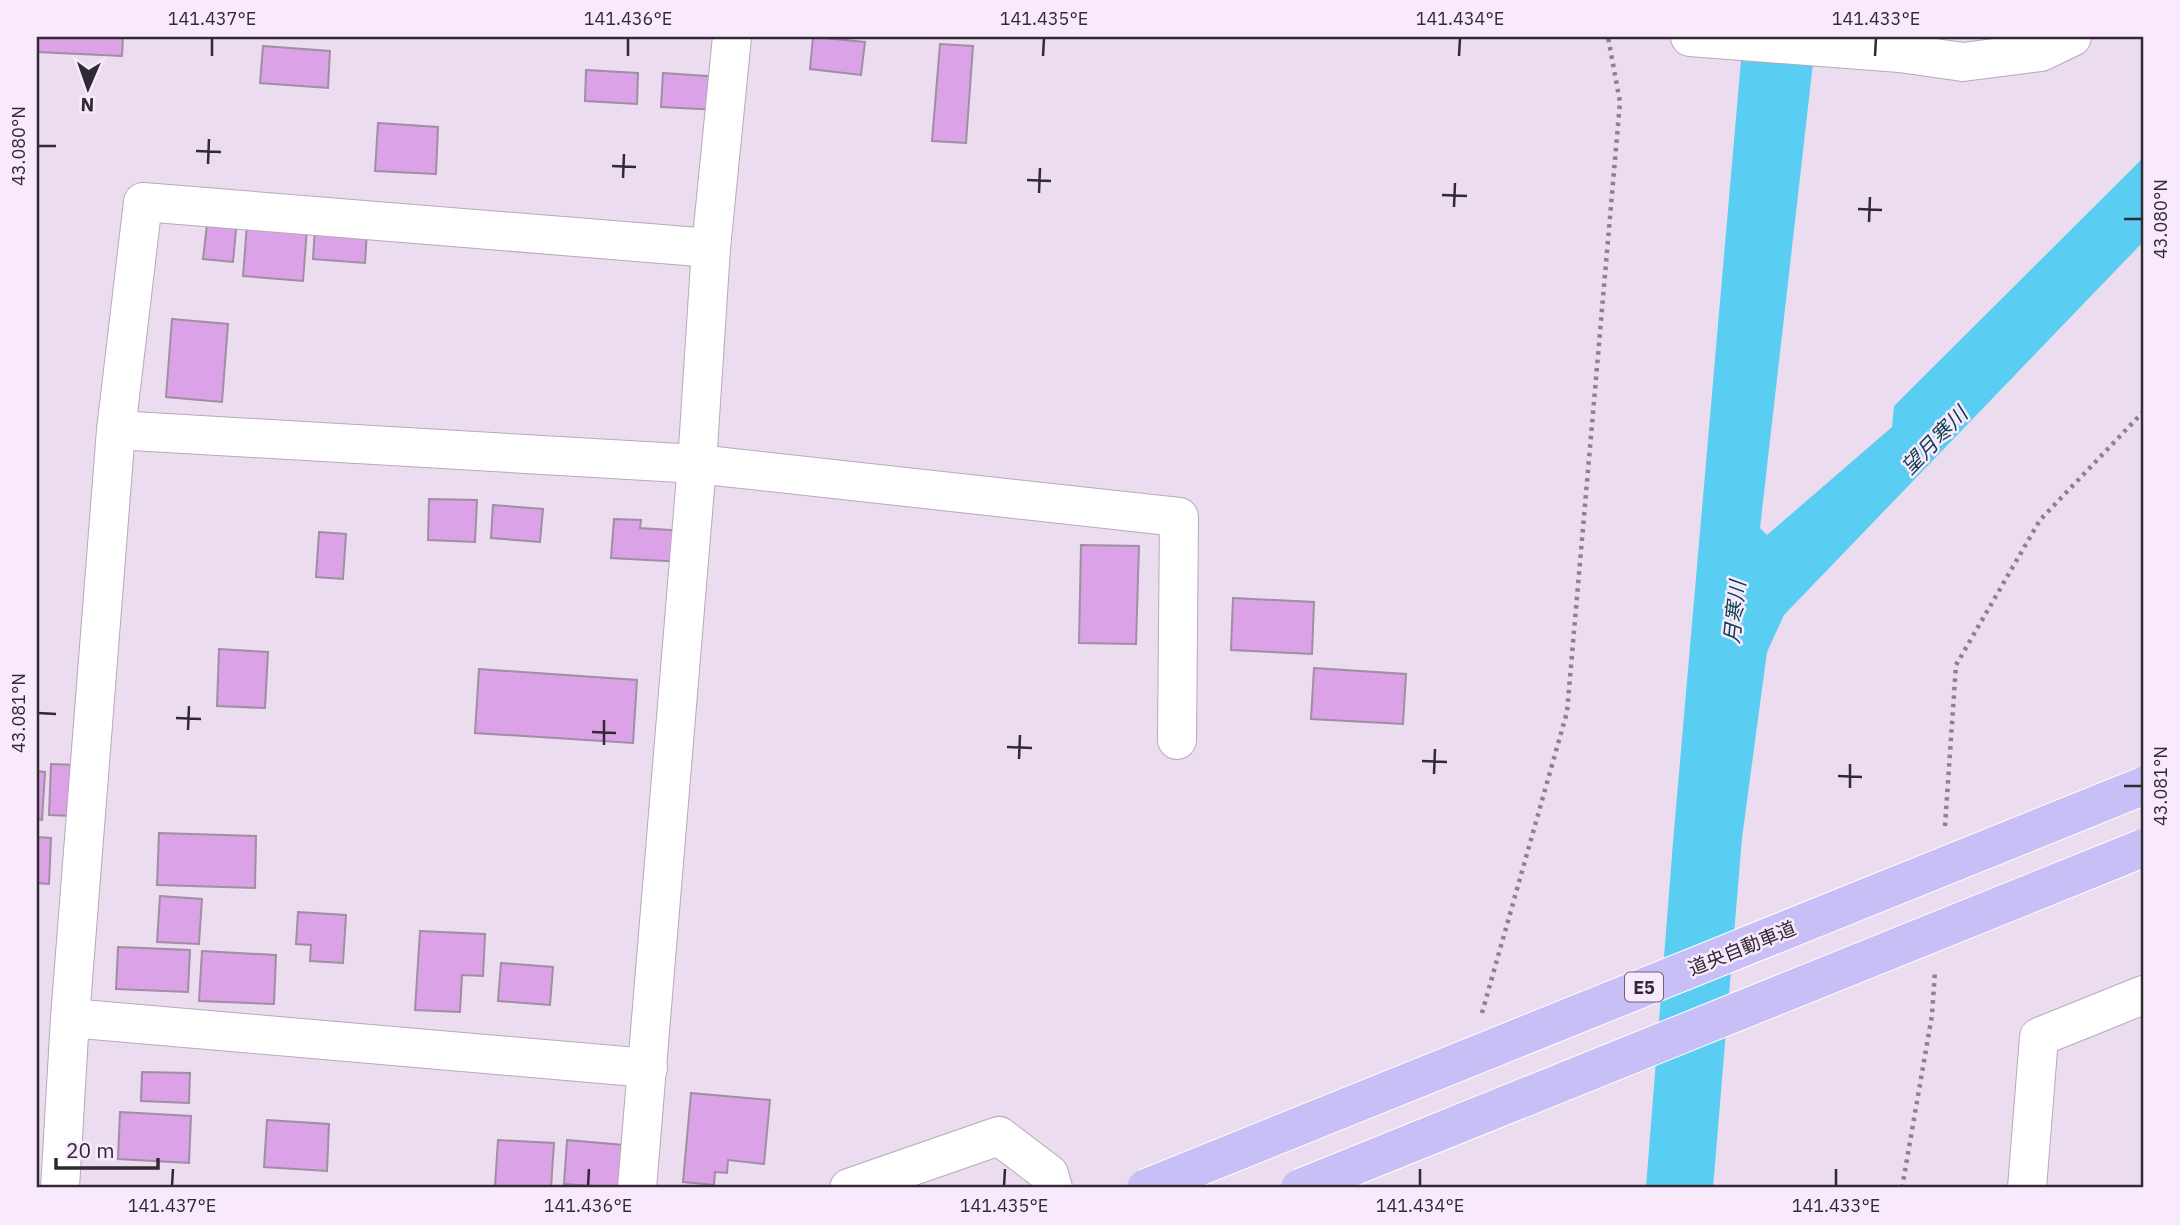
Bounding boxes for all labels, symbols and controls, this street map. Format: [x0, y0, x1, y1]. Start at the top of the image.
text: 141.437°E [168, 7, 256, 30]
text: 141.436°E [584, 7, 672, 30]
text: 141.435°E [1000, 7, 1088, 30]
text: 141.434°E [1416, 7, 1504, 30]
text: 141.433°E [1832, 7, 1920, 30]
north arrow [52, 52, 122, 122]
text: N [80, 93, 95, 117]
text: 43.080°N [7, 106, 30, 186]
text: 43.080°N [2149, 179, 2172, 259]
water label: 望月寒川 [1895, 399, 1975, 480]
water label: 月寒川 [1717, 577, 1751, 645]
text: 43.081°N [7, 673, 30, 753]
text: 43.081°N [2149, 746, 2172, 826]
street label: 道央自動車道 [1685, 916, 1799, 980]
road number: E5 [1625, 972, 1663, 1002]
scale bar [56, 1127, 158, 1171]
text: 20 m [66, 1136, 115, 1164]
text: 141.437°E [128, 1194, 216, 1217]
text: 141.436°E [544, 1194, 632, 1217]
text: 141.435°E [960, 1194, 1048, 1217]
text: 141.434°E [1376, 1194, 1464, 1217]
text: 141.433°E [1792, 1194, 1880, 1217]

